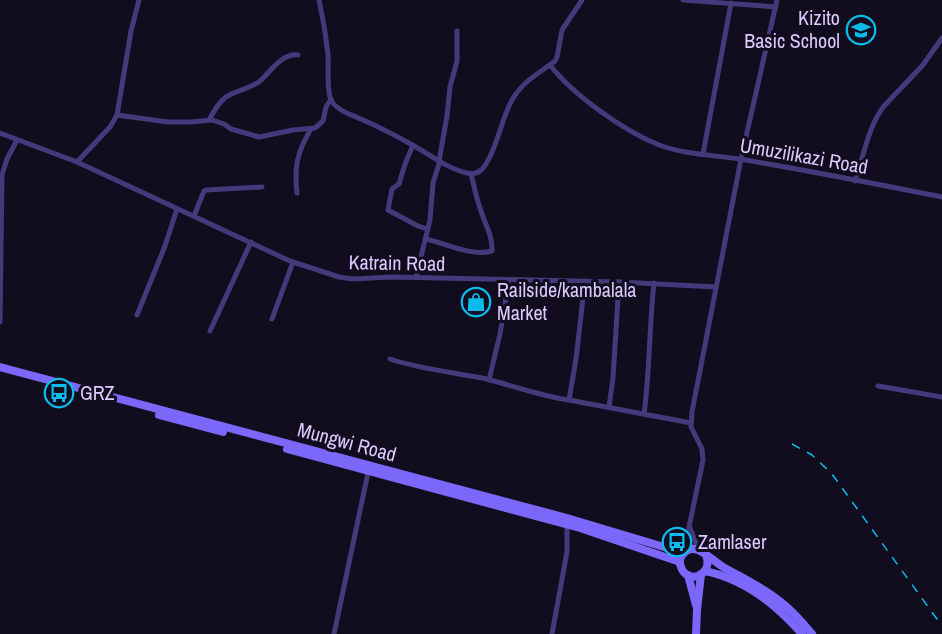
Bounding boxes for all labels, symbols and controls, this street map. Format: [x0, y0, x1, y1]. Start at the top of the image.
place label: Kizito Basic School [744, 4, 840, 54]
school or university icon: Kizito Basic School [845, 14, 877, 46]
street label: Umuzilikazi Road [738, 131, 870, 180]
street label: Katrain Road [348, 248, 446, 277]
place label: Railside/kambalala Market [497, 276, 636, 326]
shop icon: Railside/kambalala Market [460, 286, 492, 318]
bus stop icon: GRZ [43, 377, 75, 409]
place label: GRZ [80, 379, 115, 406]
street label: Mungwi Road [295, 415, 399, 468]
bus stop icon: Zamlaser [661, 526, 693, 558]
place label: Zamlaser [698, 528, 767, 555]

